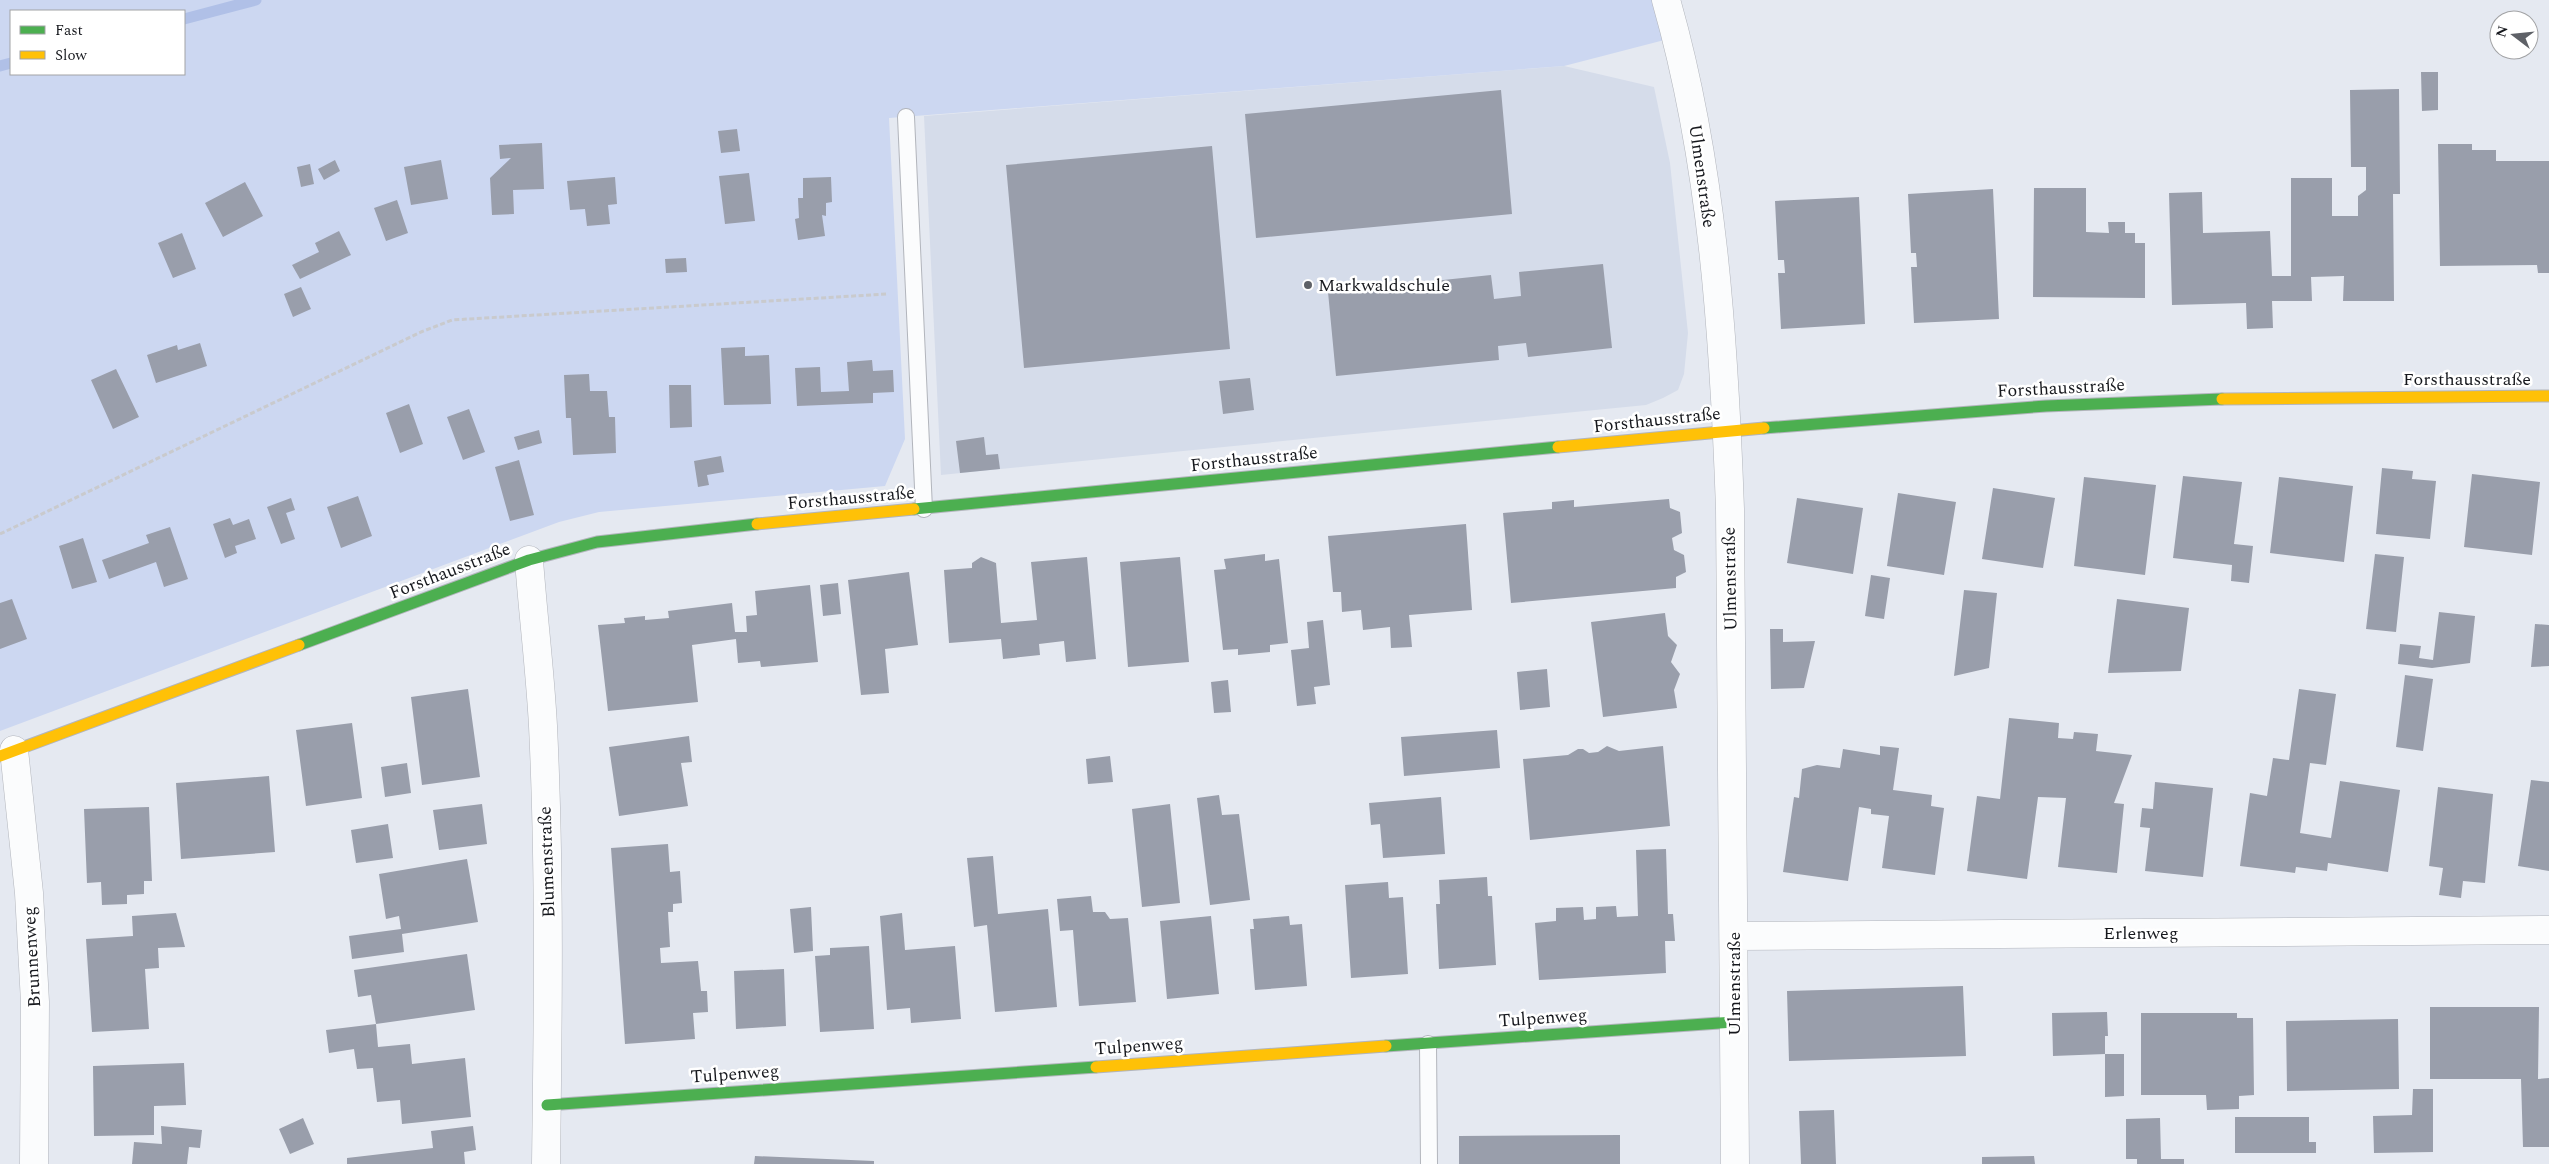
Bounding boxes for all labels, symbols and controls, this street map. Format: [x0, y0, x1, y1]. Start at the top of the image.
legend [10, 10, 185, 75]
north arrow [2489, 10, 2539, 60]
text: Fast [55, 19, 83, 42]
text: N [2490, 23, 2514, 40]
text: Slow [55, 44, 87, 67]
street label: Ulmenstraße [1681, 123, 1723, 229]
place label: Markwaldschule [1318, 272, 1450, 299]
marker: Markwaldschule [1302, 279, 1314, 291]
street label: Forsthausstraße [2403, 366, 2531, 393]
street label: Forsthausstraße [1996, 371, 2126, 405]
street label: Forsthausstraße [1592, 400, 1722, 440]
street label: Forsthausstraße [1189, 439, 1319, 479]
street label: Forsthausstraße [786, 479, 916, 517]
street label: Ulmenstraße [1716, 527, 1744, 631]
street label: Forsthausstraße [385, 535, 515, 607]
street label: Blumenstraße [532, 806, 562, 918]
street label: Brunnenweg [16, 906, 48, 1008]
street label: Erlenweg [2103, 920, 2179, 947]
street label: Ulmenstraße [1721, 932, 1748, 1036]
street label: Tulpenweg [1498, 1001, 1588, 1035]
street label: Tulpenweg [1094, 1029, 1184, 1063]
street label: Tulpenweg [690, 1057, 780, 1091]

